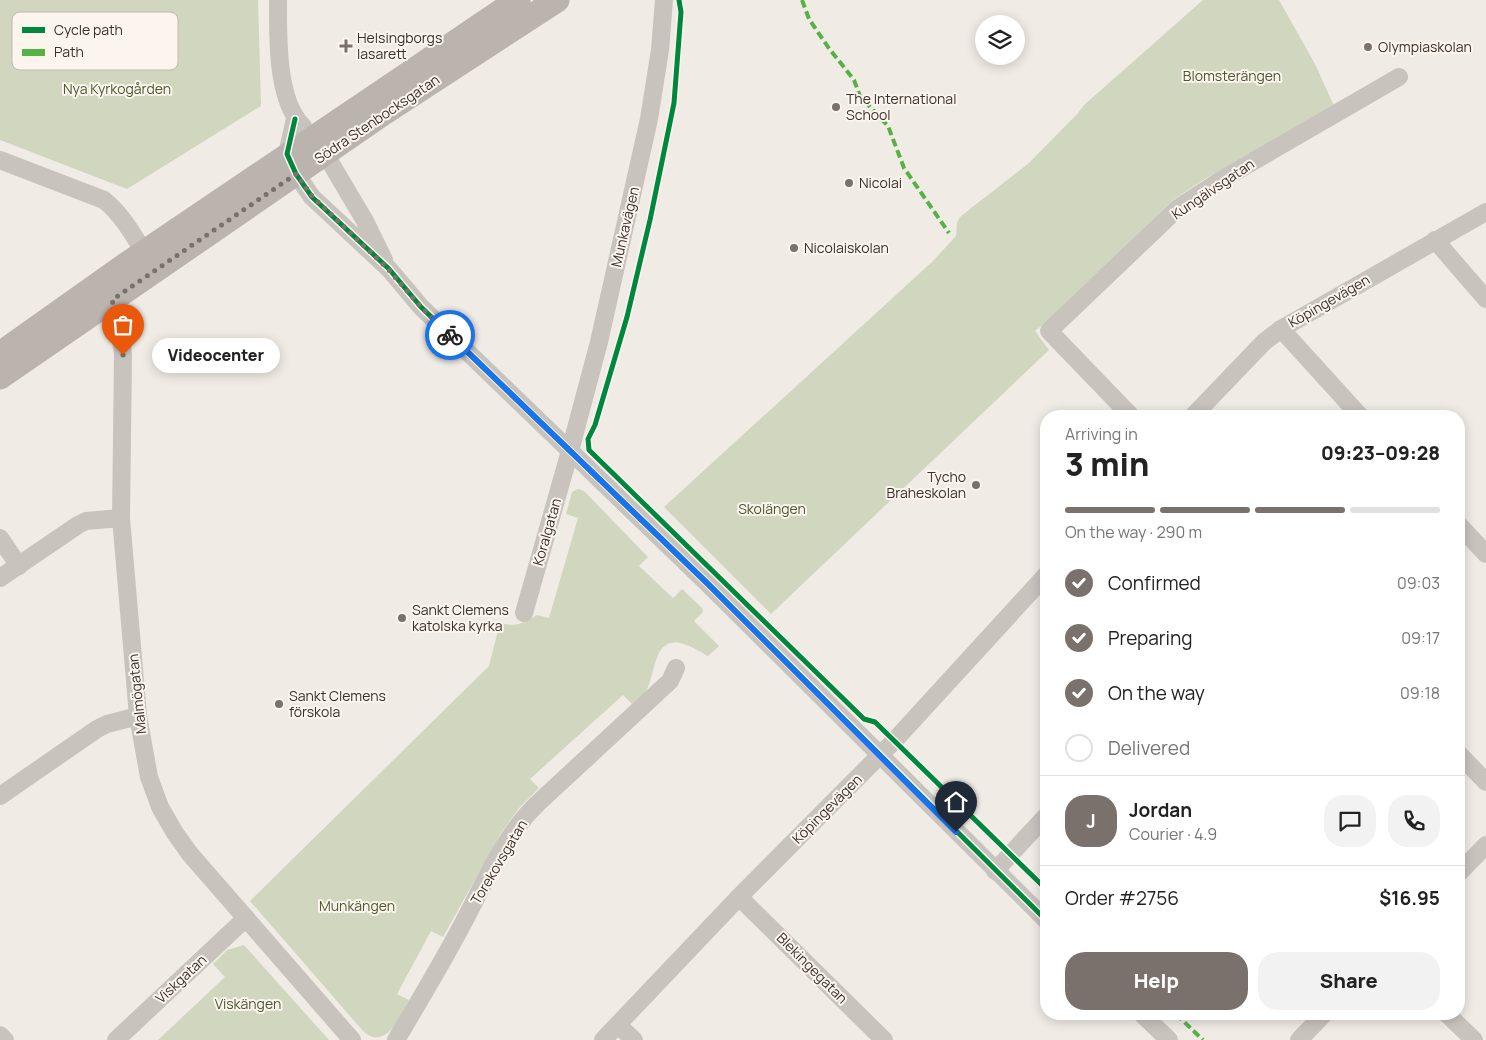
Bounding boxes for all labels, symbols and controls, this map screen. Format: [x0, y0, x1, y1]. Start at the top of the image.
legend [12, 12, 178, 70]
map controls [975, 15, 1025, 65]
button: layers [975, 15, 1025, 65]
text: Cycle path [54, 20, 123, 39]
place label: Helsingborgs lasarett [357, 28, 442, 63]
place label: Olympiaskolan [1378, 37, 1472, 56]
marker: Helsingborgs lasarett [339, 39, 353, 53]
marker: Olympiaskolan [1362, 41, 1374, 53]
text: Path [54, 42, 84, 61]
park label: Blomsterängen [1183, 66, 1281, 85]
street label: Södra Stenbocksgatan [310, 70, 443, 168]
park label: Nya Kyrkogården [63, 79, 171, 98]
place label: The International School [846, 89, 956, 124]
marker: The International School [830, 101, 842, 113]
street label: Kungälvsgatan [1168, 154, 1258, 223]
place label: Nicolai [859, 173, 902, 192]
marker: Nicolai [843, 177, 855, 189]
street label: Munkavägen [606, 185, 643, 269]
place label: Nicolaiskolan [804, 238, 889, 257]
marker: Nicolaiskolan [788, 242, 800, 254]
street label: Köpingevägen [1285, 270, 1373, 332]
pin [102, 304, 144, 355]
courier [425, 310, 475, 360]
icon: bag [109, 311, 137, 339]
icon: bike [436, 321, 464, 349]
callout: Videocenter [153, 338, 280, 372]
text: Videocenter [168, 344, 264, 366]
text: Arriving in [1065, 423, 1138, 445]
text: 09:23–09:28 [1321, 440, 1440, 466]
text: 3 min [1065, 442, 1149, 486]
place label: Tycho Braheskolan [887, 467, 966, 502]
marker: Tycho Braheskolan [970, 479, 982, 491]
street label: Koralgatan [528, 496, 565, 568]
park label: Skolängen [738, 499, 806, 518]
text: On the way · 290 m [1065, 521, 1202, 543]
icon: check [1065, 569, 1093, 597]
text: Confirmed [1108, 570, 1201, 596]
text: 09:03 [1397, 572, 1440, 594]
place label: Sankt Clemens katolska kyrka [412, 600, 509, 635]
marker: Sankt Clemens katolska kyrka [396, 612, 408, 624]
icon: check [1065, 624, 1093, 652]
text: Preparing [1108, 625, 1193, 651]
text: 09:17 [1401, 627, 1440, 649]
street label: Malmögatan [123, 653, 150, 735]
icon: check [1065, 679, 1093, 707]
text: On the way [1108, 680, 1205, 706]
text: 09:18 [1400, 682, 1440, 704]
place label: Sankt Clemens förskola [289, 686, 386, 721]
marker: Sankt Clemens förskola [273, 698, 285, 710]
text: Delivered [1108, 735, 1190, 761]
street label: Köpingevägen [788, 770, 866, 848]
pin [935, 781, 977, 832]
icon: home [942, 788, 970, 816]
button: chat [1324, 795, 1376, 847]
button: phone [1388, 795, 1440, 847]
text: Jordan [1129, 797, 1192, 823]
text: J [1086, 808, 1096, 834]
street label: Torekovsgatan [466, 816, 531, 908]
text: Courier · 4.9 [1129, 823, 1217, 845]
text: Order #2756 [1065, 885, 1179, 911]
text: $16.95 [1379, 885, 1440, 911]
park label: Munkängen [319, 896, 395, 915]
street label: Blekingegatan [773, 928, 852, 1007]
street label: Viskgatan [151, 950, 210, 1007]
button: Help [1065, 952, 1248, 1010]
button: Share [1258, 952, 1440, 1010]
park label: Viskängen [215, 994, 281, 1013]

